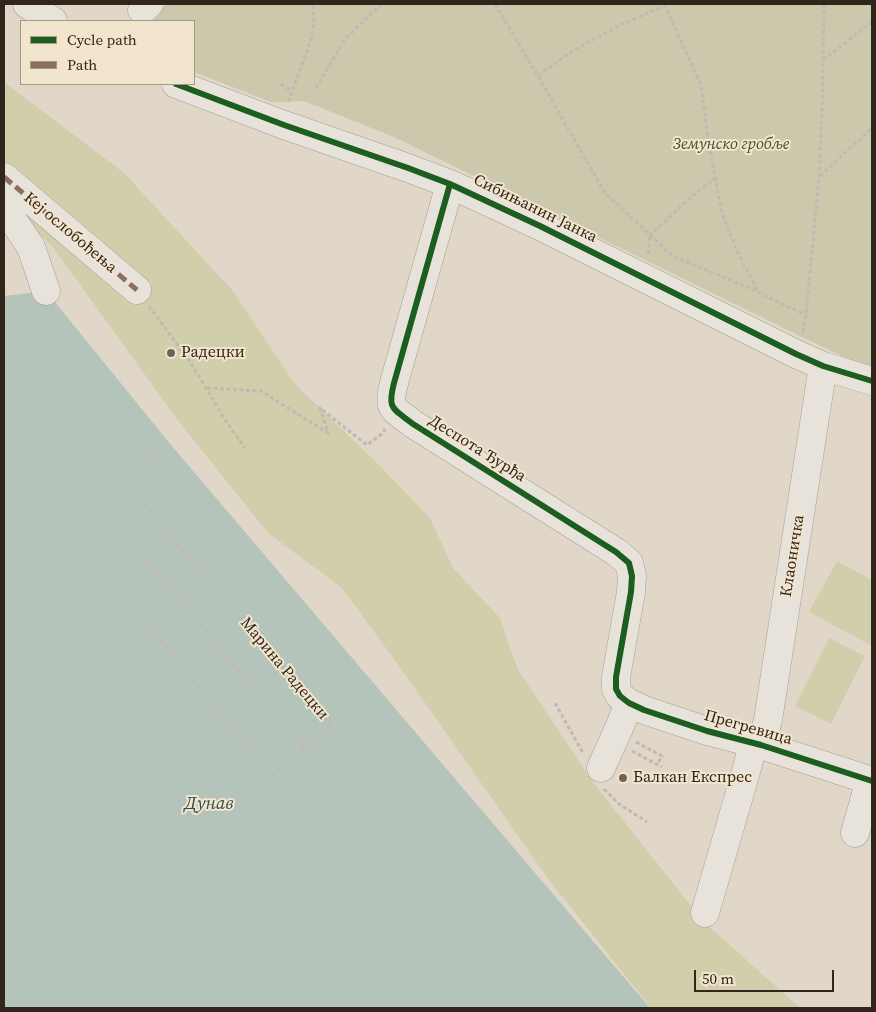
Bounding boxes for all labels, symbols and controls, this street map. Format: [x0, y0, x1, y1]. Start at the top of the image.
legend [20, 20, 195, 85]
text: Cycle path [67, 29, 137, 50]
text: Path [67, 54, 97, 75]
park label: Земунско гробље [673, 135, 789, 155]
street label: Сибињанин Јанка [470, 171, 600, 247]
street label: Кеј ослобођења [19, 188, 121, 278]
place label: Радецки [181, 343, 245, 363]
marker: Радецки [165, 347, 177, 359]
street label: Деспота Ђурђа [425, 411, 529, 487]
street label: Клаоничка [777, 514, 809, 598]
street label: Марина Радецки [236, 614, 332, 724]
street label: Прегревица [702, 706, 794, 750]
place label: Балкан Експрес [633, 768, 752, 788]
marker: Балкан Експрес [617, 772, 629, 784]
water label: Дунав [184, 793, 234, 815]
scale bar [696, 960, 836, 992]
text: 50 m [702, 968, 734, 989]

